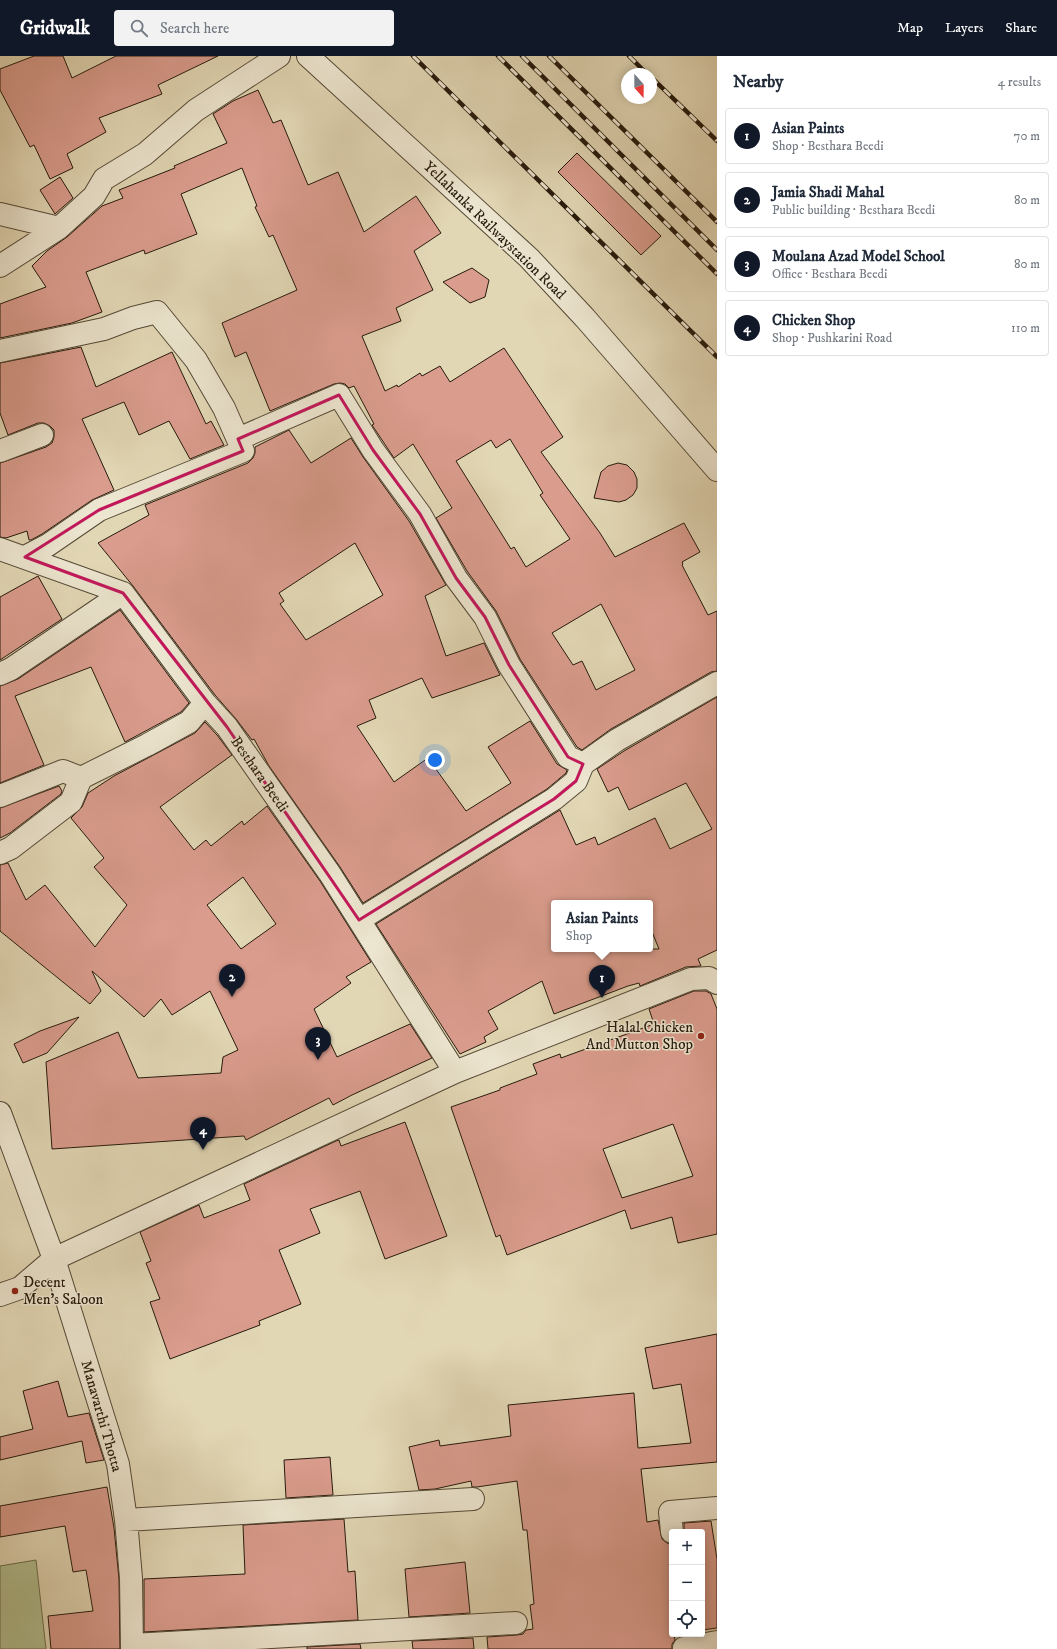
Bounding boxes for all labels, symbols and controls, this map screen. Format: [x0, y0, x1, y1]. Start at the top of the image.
search box [114, 10, 394, 46]
text: Gridwalk [20, 17, 90, 40]
icon: search [128, 17, 150, 39]
text: Search here [160, 19, 229, 38]
text: Map [897, 19, 923, 37]
text: Layers [945, 19, 983, 37]
text: Share [1005, 19, 1037, 37]
north arrow [621, 68, 657, 104]
text: Nearby [733, 71, 783, 93]
text: 4 results [998, 74, 1041, 90]
text: Asian Paints [772, 119, 844, 138]
text: 1 [745, 128, 749, 144]
text: 70 m [1014, 128, 1040, 144]
text: Shop · Besthara Beedi [772, 138, 884, 154]
street label: Yellahanka Railwaystation Road [419, 157, 570, 304]
text: Jamia Shadi Mahal [772, 183, 884, 202]
text: 2 [744, 192, 750, 208]
text: 80 m [1014, 192, 1040, 208]
text: Public building · Besthara Beedi [772, 202, 935, 218]
text: Moulana Azad Model School [772, 247, 945, 266]
text: 3 [745, 256, 749, 272]
text: 80 m [1014, 256, 1040, 272]
text: Office · Besthara Beedi [772, 266, 887, 282]
text: Chicken Shop [772, 311, 855, 330]
text: 4 [743, 320, 751, 336]
text: 110 m [1011, 320, 1040, 336]
text: Shop · Pushkarini Road [772, 330, 892, 346]
street label: Besthara Beedi [227, 733, 293, 816]
your location [425, 750, 445, 770]
popup [551, 900, 653, 952]
text: Asian Paints [566, 909, 638, 928]
text: Shop [566, 928, 592, 944]
pin: 2 [219, 964, 245, 997]
pin: 1 [589, 965, 615, 998]
place label: Halal Chicken And Mutton Shop [586, 1018, 693, 1054]
pin: 3 [305, 1027, 331, 1060]
marker: Halal Chicken And Mutton Shop [696, 1031, 706, 1041]
pin: 4 [190, 1117, 216, 1150]
place label: Decent Men's Saloon [23, 1273, 104, 1309]
marker: Decent Men's Saloon [10, 1286, 20, 1296]
street label: Manavarthi Thotta [77, 1358, 127, 1475]
map controls [669, 1529, 705, 1637]
button: + [669, 1529, 705, 1565]
button: − [669, 1565, 705, 1601]
button: locate [669, 1601, 705, 1637]

